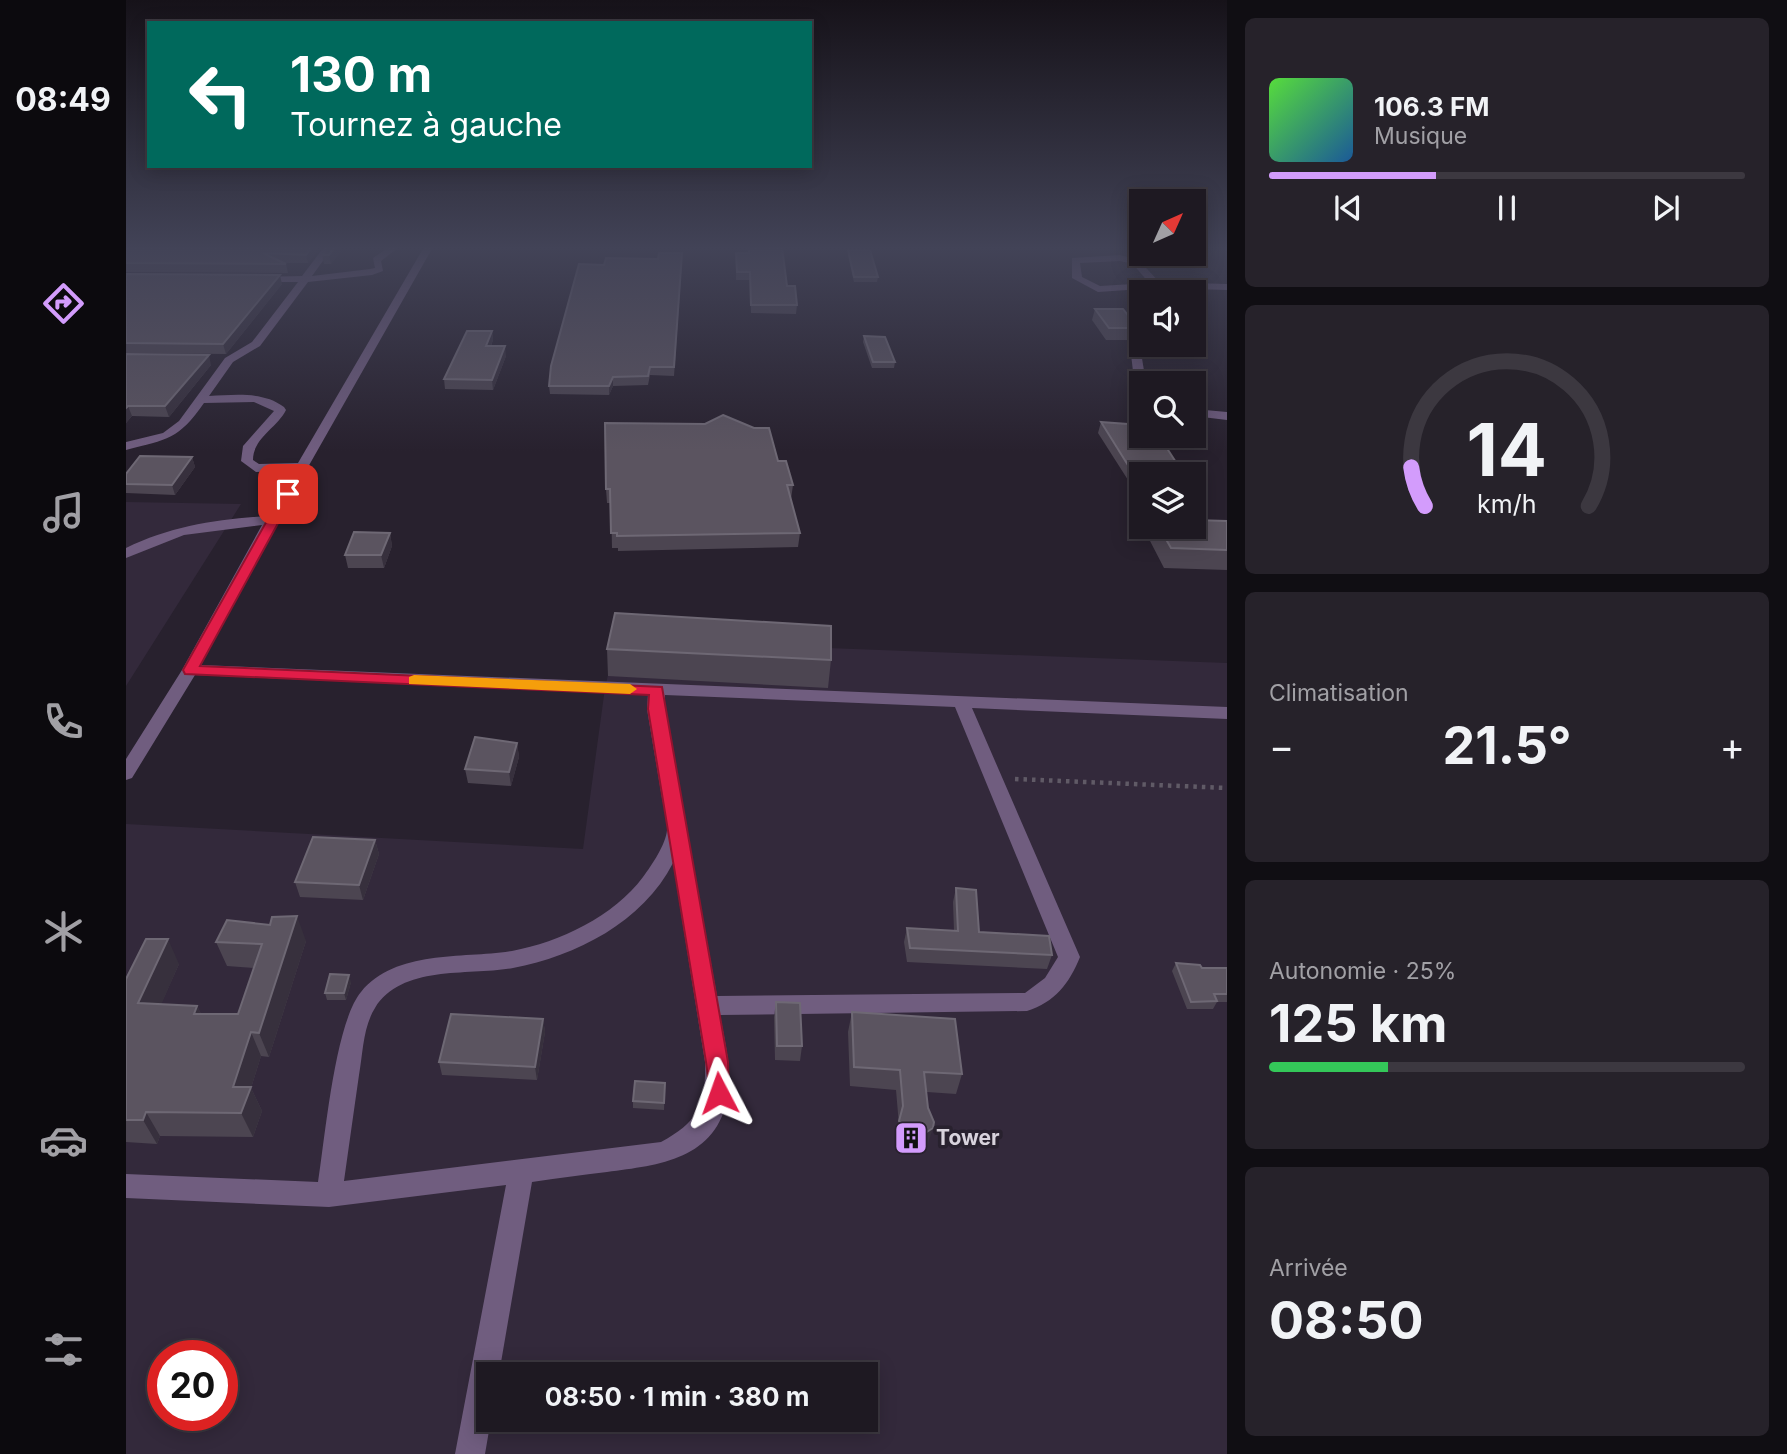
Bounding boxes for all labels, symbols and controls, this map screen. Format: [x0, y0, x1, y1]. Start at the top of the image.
text: 130 m [290, 45, 432, 104]
icon: left [175, 49, 266, 140]
text: 08:49 [15, 80, 111, 119]
text: 106.3 FM [1374, 91, 1489, 122]
text: Tournez à gauche [290, 105, 562, 144]
text: Musique [1374, 122, 1467, 150]
north arrow [1129, 189, 1206, 266]
map controls [1129, 189, 1206, 539]
icon: previous [1329, 189, 1367, 227]
icon: pause [1488, 189, 1526, 227]
icon: next [1647, 189, 1685, 227]
icon: directions [39, 279, 88, 328]
button: sound [1129, 280, 1206, 357]
button: search [1129, 371, 1206, 448]
text: 14 [1467, 405, 1547, 494]
button: layers [1129, 462, 1206, 539]
pin [258, 464, 318, 524]
icon: arrive [269, 475, 307, 513]
icon: music [39, 488, 88, 537]
text: km/h [1477, 489, 1537, 519]
text: Climatisation [1269, 679, 1409, 707]
icon: phone [39, 697, 88, 746]
text: 21.5° [1442, 714, 1572, 777]
text: − [1269, 723, 1294, 769]
text: + [1720, 723, 1745, 769]
icon: climate [39, 907, 88, 956]
text: Autonomie · 25% [1269, 957, 1456, 985]
text: 125 km [1269, 992, 1447, 1055]
position arrow [682, 1056, 756, 1130]
icon: car [39, 1116, 88, 1165]
building icon: Tower [892, 1119, 930, 1157]
place label: Tower [936, 1125, 1000, 1150]
text: Arrivée [1269, 1254, 1348, 1282]
text: 08:50 [1269, 1289, 1424, 1352]
icon: filters [39, 1325, 88, 1374]
speed limit sign: 20 [147, 1340, 238, 1431]
text: 08:50 · 1 min · 380 m [545, 1381, 809, 1412]

